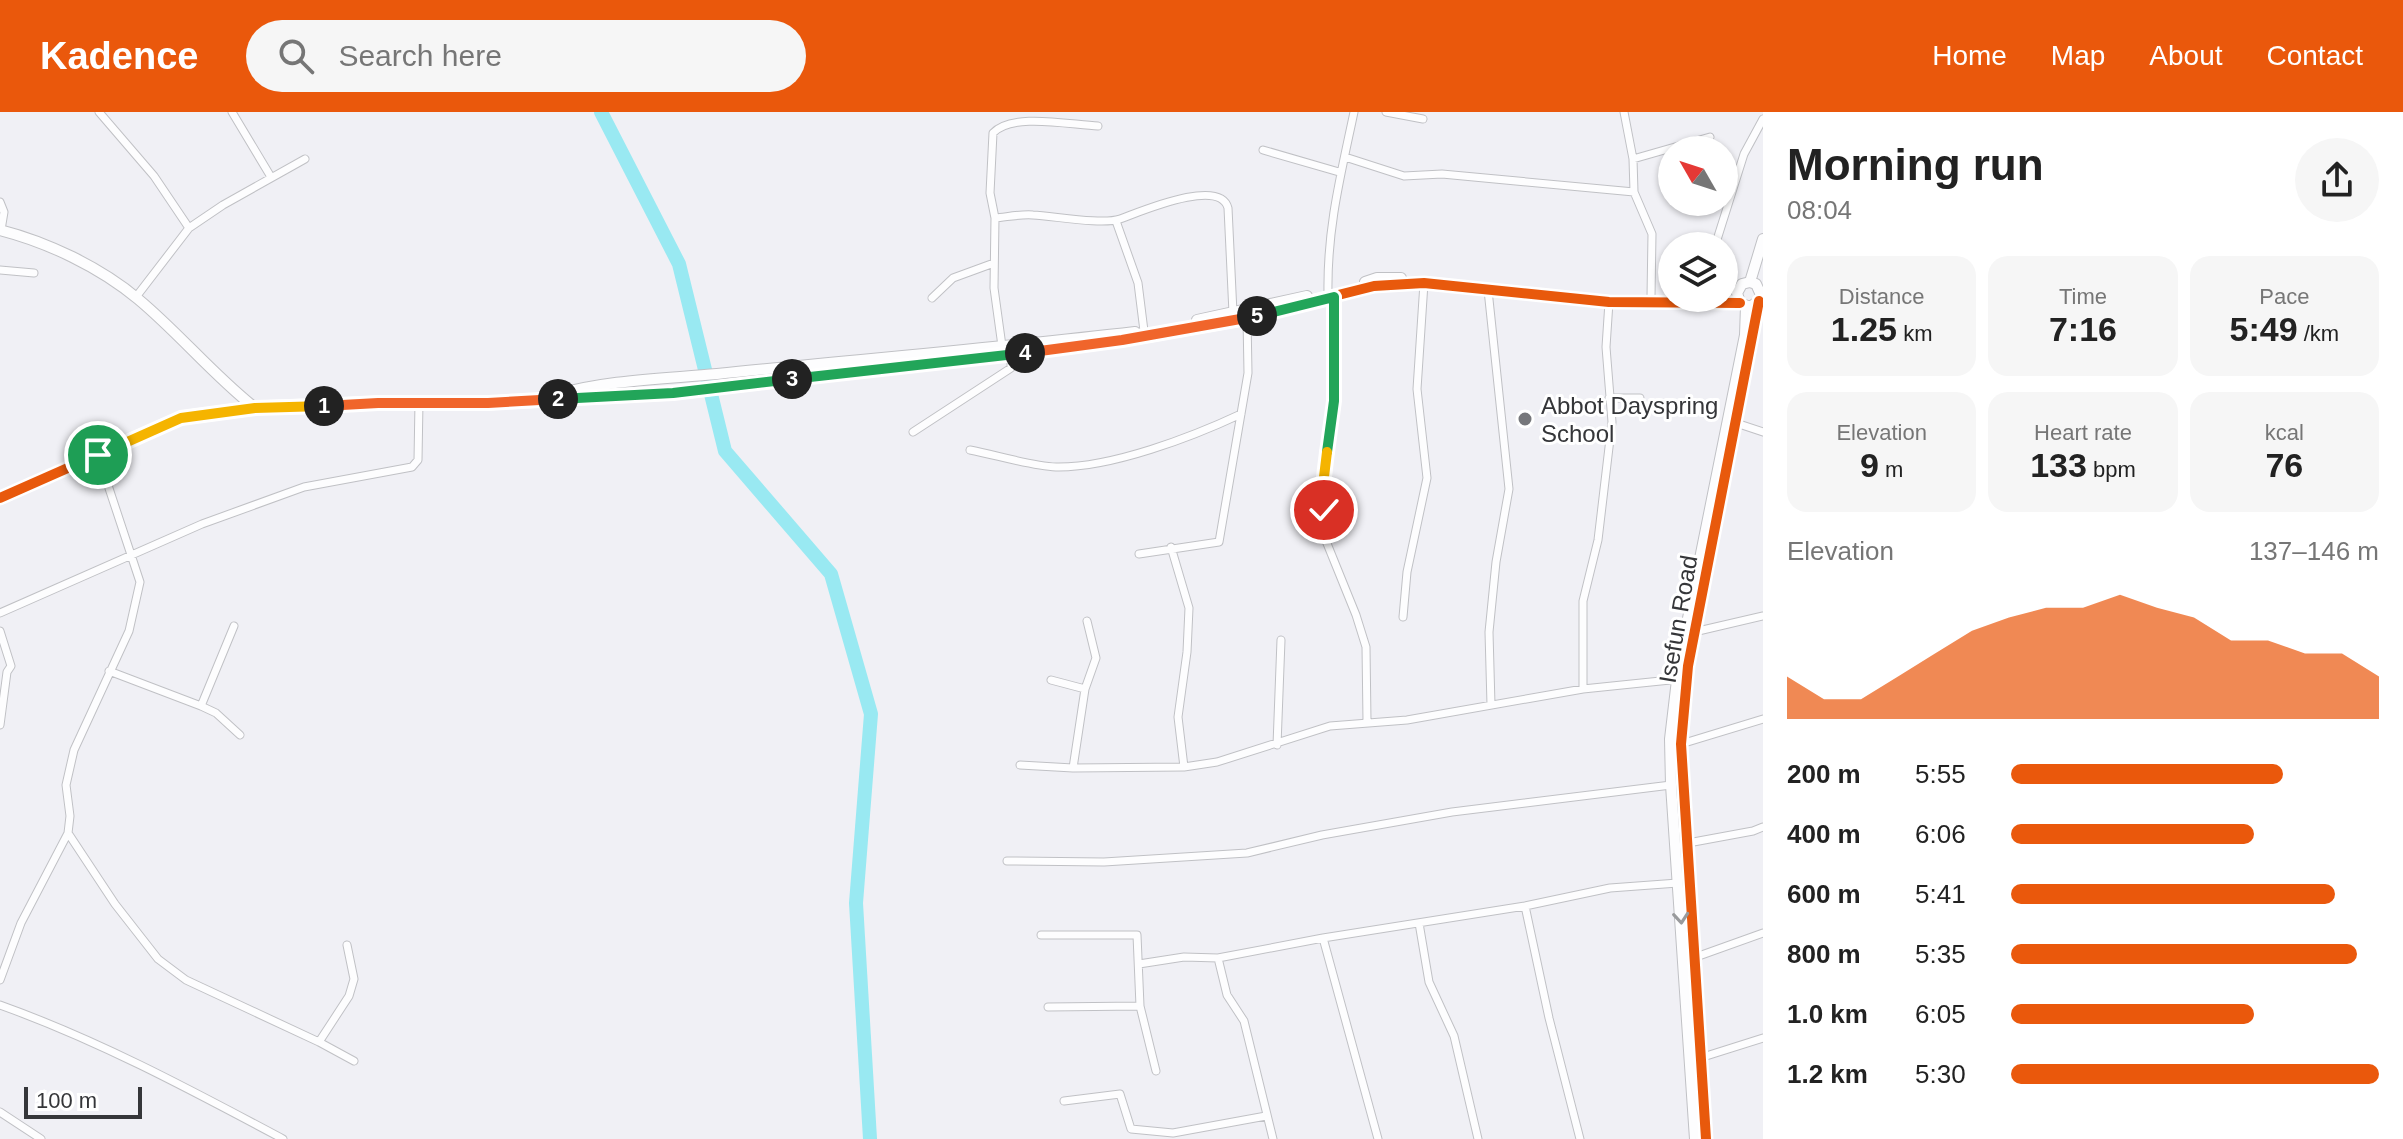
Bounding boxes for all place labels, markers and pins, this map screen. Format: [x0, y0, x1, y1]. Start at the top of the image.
pin: 5 [1237, 296, 1277, 336]
pin: 4 [1005, 333, 1045, 373]
pin: 3 [772, 359, 812, 399]
pin: 2 [538, 379, 578, 419]
pin: 1 [304, 386, 344, 426]
place label: Abbot Dayspring School [1541, 392, 1718, 447]
marker: Abbot Dayspring School [1516, 410, 1534, 428]
pin [64, 421, 132, 489]
pin [1290, 476, 1358, 544]

